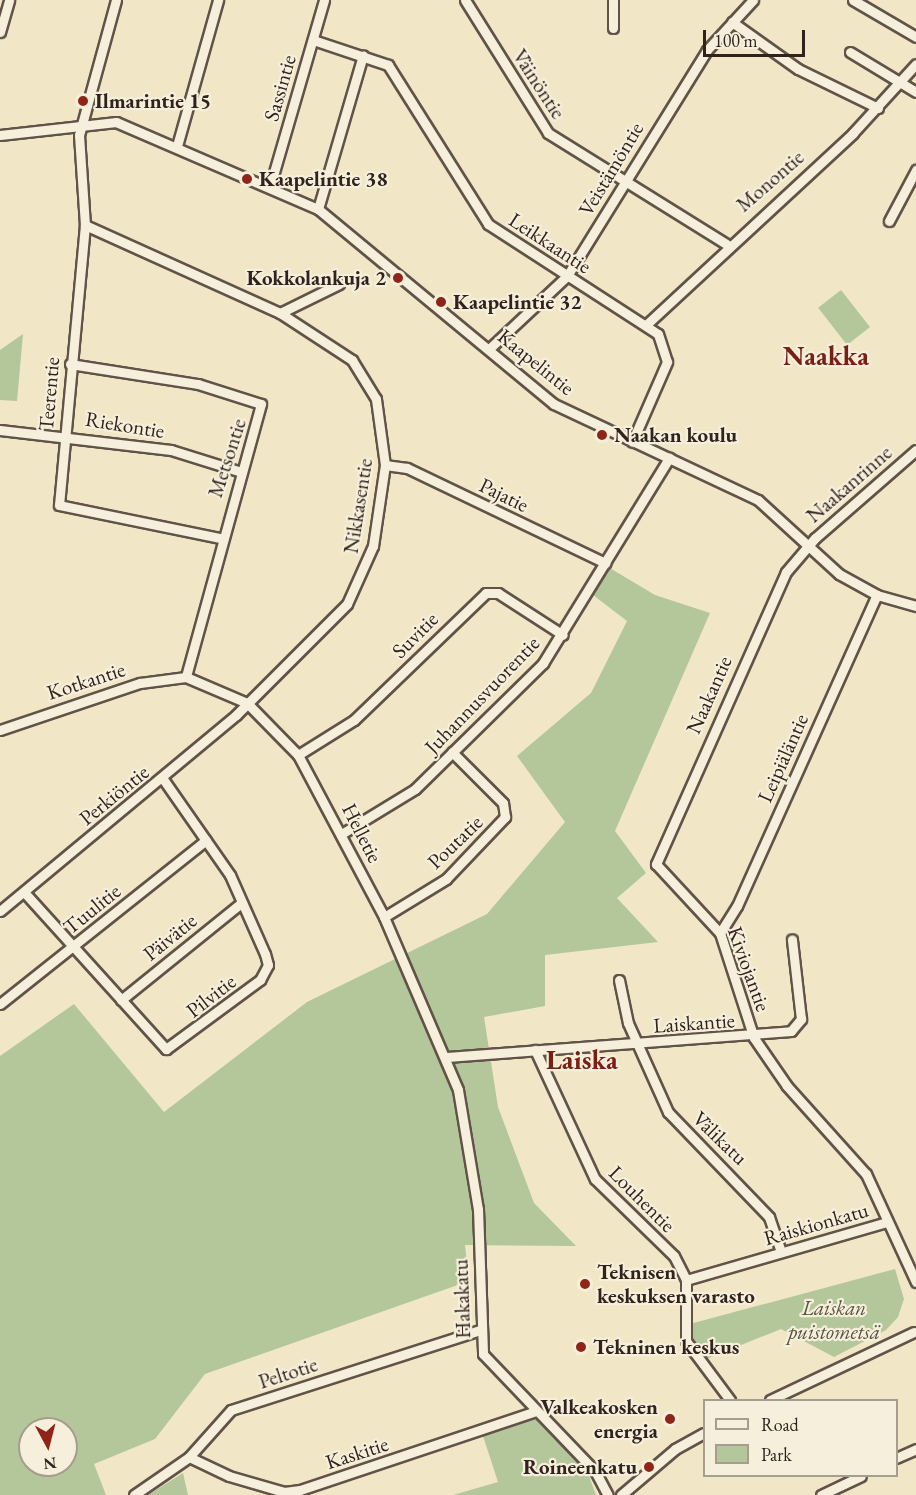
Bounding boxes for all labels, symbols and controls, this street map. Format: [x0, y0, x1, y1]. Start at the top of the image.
scale bar [706, 18, 808, 56]
text: 100 m [714, 29, 758, 52]
street label: Väinöntie [507, 44, 571, 124]
street label: Sassintie [259, 52, 301, 124]
place label: Ilmarintie 15 [95, 88, 211, 114]
marker: Ilmarintie 15 [76, 94, 90, 108]
street label: Veistämöntie [573, 118, 649, 220]
street label: Monontie [731, 145, 809, 217]
place label: Kaapelintie 38 [259, 166, 387, 192]
marker: Kaapelintie 38 [240, 172, 254, 186]
street label: Leikkaantie [504, 207, 596, 279]
place label: Kokkolankuja 2 [246, 265, 386, 291]
marker: Kokkolankuja 2 [391, 271, 405, 285]
place label: Kaapelintie 32 [453, 289, 581, 315]
marker: Kaapelintie 32 [434, 295, 448, 309]
street label: Kaapelintie [493, 323, 579, 401]
district label: Naakka [783, 340, 869, 372]
street label: Teerentie [33, 356, 65, 432]
street label: Riekontie [84, 406, 166, 444]
street label: Metsontie [202, 415, 252, 501]
place label: Naakan koulu [614, 422, 737, 448]
marker: Naakan koulu [595, 428, 609, 442]
street label: Naakanrinne [801, 440, 897, 528]
street label: Nikkasentie [338, 457, 378, 555]
street label: Pajatie [475, 472, 533, 518]
street label: Suvitie [387, 607, 443, 663]
street label: Juhannusvuorentie [419, 631, 545, 759]
street label: Naakantie [681, 652, 737, 738]
street label: Kotkantie [44, 657, 128, 705]
street label: Leipiäläntie [752, 710, 814, 806]
street label: Perkiöntie [74, 759, 154, 831]
street label: Helletie [336, 799, 388, 867]
street label: Poutatie [422, 810, 488, 874]
street label: Tuulitie [58, 878, 126, 940]
street label: Päivätie [138, 908, 202, 966]
street label: Kiviojantie [722, 923, 776, 1015]
street label: Pilvitie [181, 969, 241, 1023]
street label: Laiskantie [652, 1008, 736, 1038]
district label: Laiska [546, 1044, 618, 1076]
street label: Välikatu [687, 1106, 753, 1170]
street label: Louhentie [603, 1160, 681, 1238]
street label: Raiskionkatu [761, 1197, 871, 1251]
street label: Hakakatu [448, 1259, 476, 1339]
place label: Teknisen keskuksen varasto [597, 1259, 755, 1309]
marker: Teknisen keskuksen varasto [578, 1277, 592, 1291]
park label: Laiskan puistometsä [788, 1295, 880, 1345]
place label: Tekninen keskus [593, 1334, 739, 1360]
marker: Tekninen keskus [574, 1340, 588, 1354]
street label: Peltotie [255, 1352, 321, 1394]
place label: Valkeakosken energia [540, 1394, 658, 1444]
legend [703, 1399, 898, 1477]
marker: Valkeakosken energia [663, 1412, 677, 1426]
text: Road [761, 1413, 799, 1436]
north arrow [18, 1417, 78, 1477]
street label: Kaskitie [322, 1431, 392, 1475]
text: Park [761, 1443, 792, 1466]
text: N [42, 1452, 58, 1475]
place label: Roineenkatu [523, 1454, 637, 1480]
marker: Roineenkatu [642, 1460, 656, 1474]

